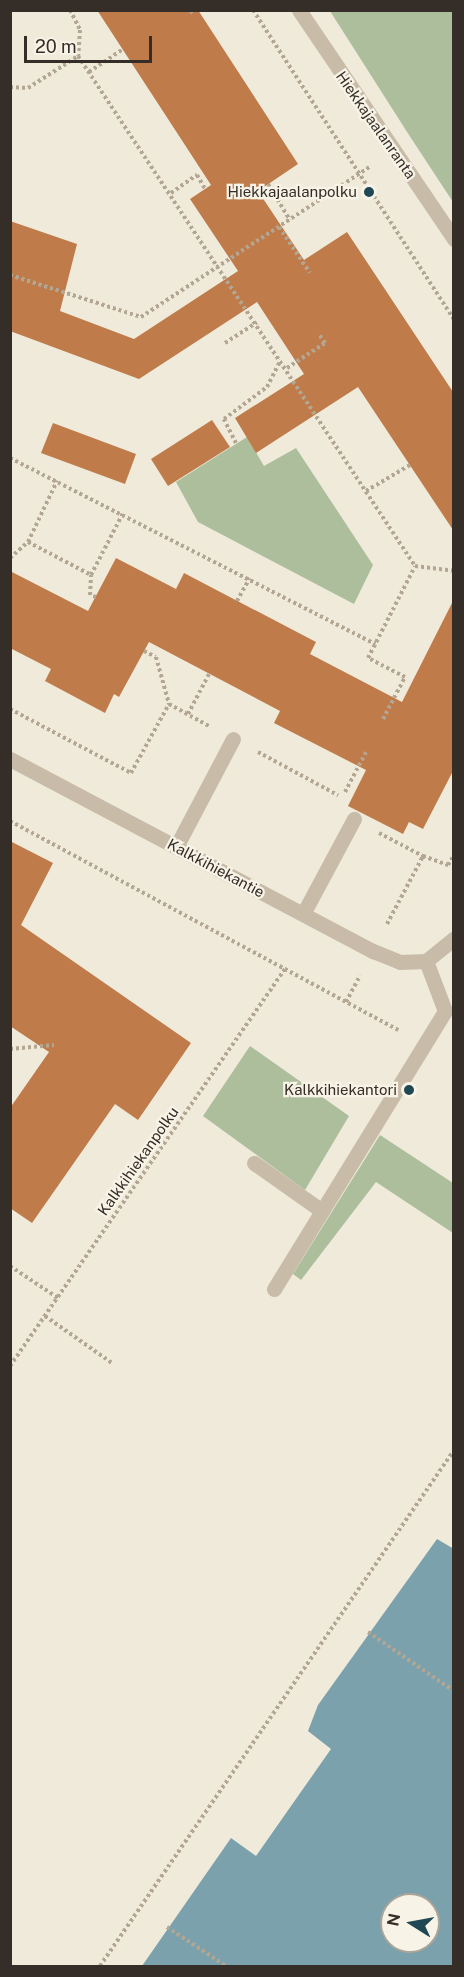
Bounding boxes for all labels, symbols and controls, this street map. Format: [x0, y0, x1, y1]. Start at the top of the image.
scale bar [27, 24, 154, 62]
text: 20 m [35, 36, 77, 57]
street label: Hiekkajaalanranta [332, 68, 420, 182]
place label: Hiekkajaalanpolku [228, 183, 357, 201]
marker: Hiekkajaalanpolku [362, 185, 376, 199]
street label: Kalkkihiekantie [164, 835, 268, 901]
place label: Kalkkihiekantori [284, 1081, 397, 1099]
marker: Kalkkihiekantori [402, 1083, 416, 1097]
street label: Kalkkihiekanpolku [94, 1103, 182, 1219]
north arrow [380, 1893, 440, 1953]
text: N [383, 1912, 404, 1928]

